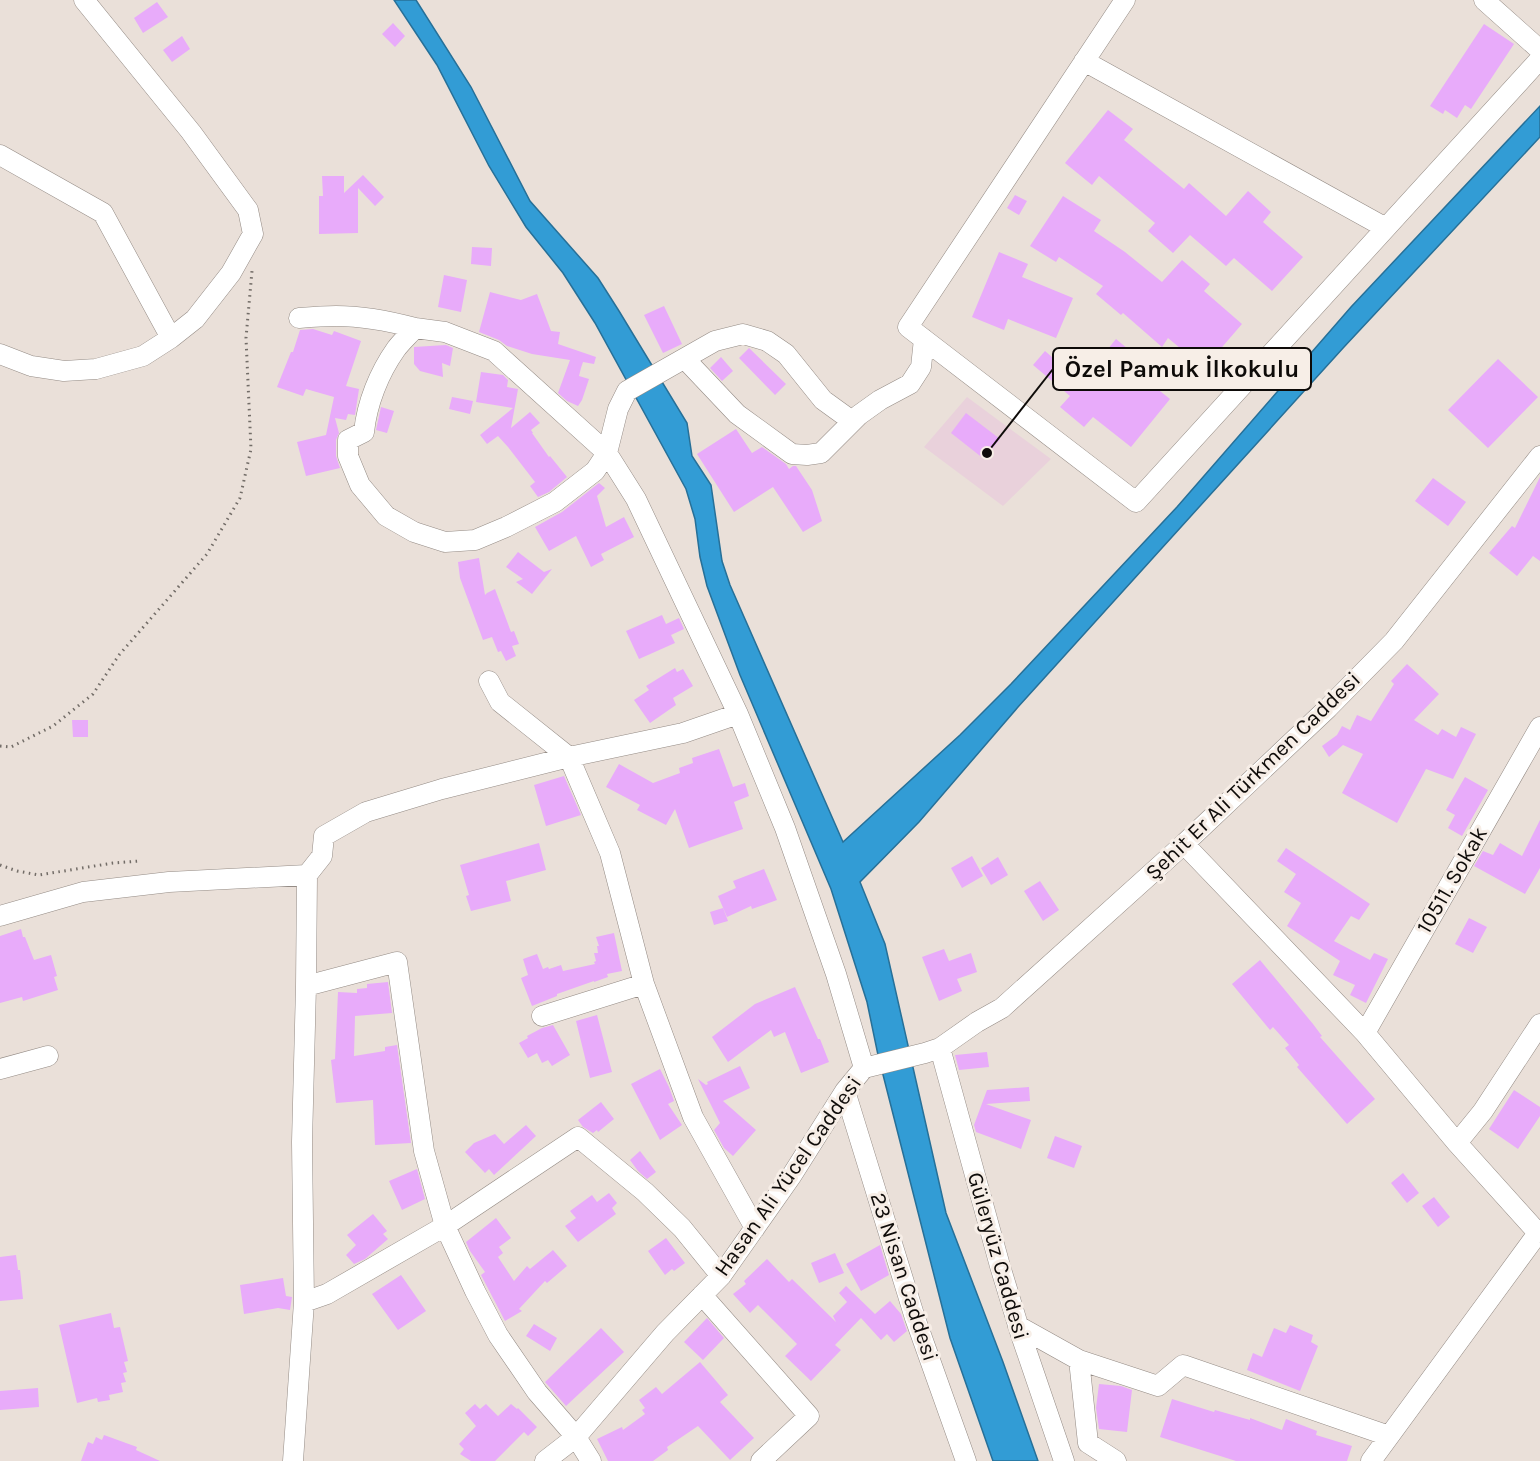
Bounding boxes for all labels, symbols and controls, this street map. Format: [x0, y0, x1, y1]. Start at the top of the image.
callout: Özel Pamuk İlkokulu [1053, 348, 1311, 390]
text: Özel Pamuk İlkokulu [1065, 355, 1299, 383]
street label: Şehit Er Ali Türkmen Caddesi [1140, 666, 1366, 886]
street label: 10511. Sokak [1411, 822, 1493, 938]
street label: Hasan Ali Yücel Caddesi [709, 1071, 867, 1281]
street label: Güleryüz Caddesi [962, 1169, 1034, 1343]
street label: 23 Nisan Caddesi [864, 1189, 944, 1365]

